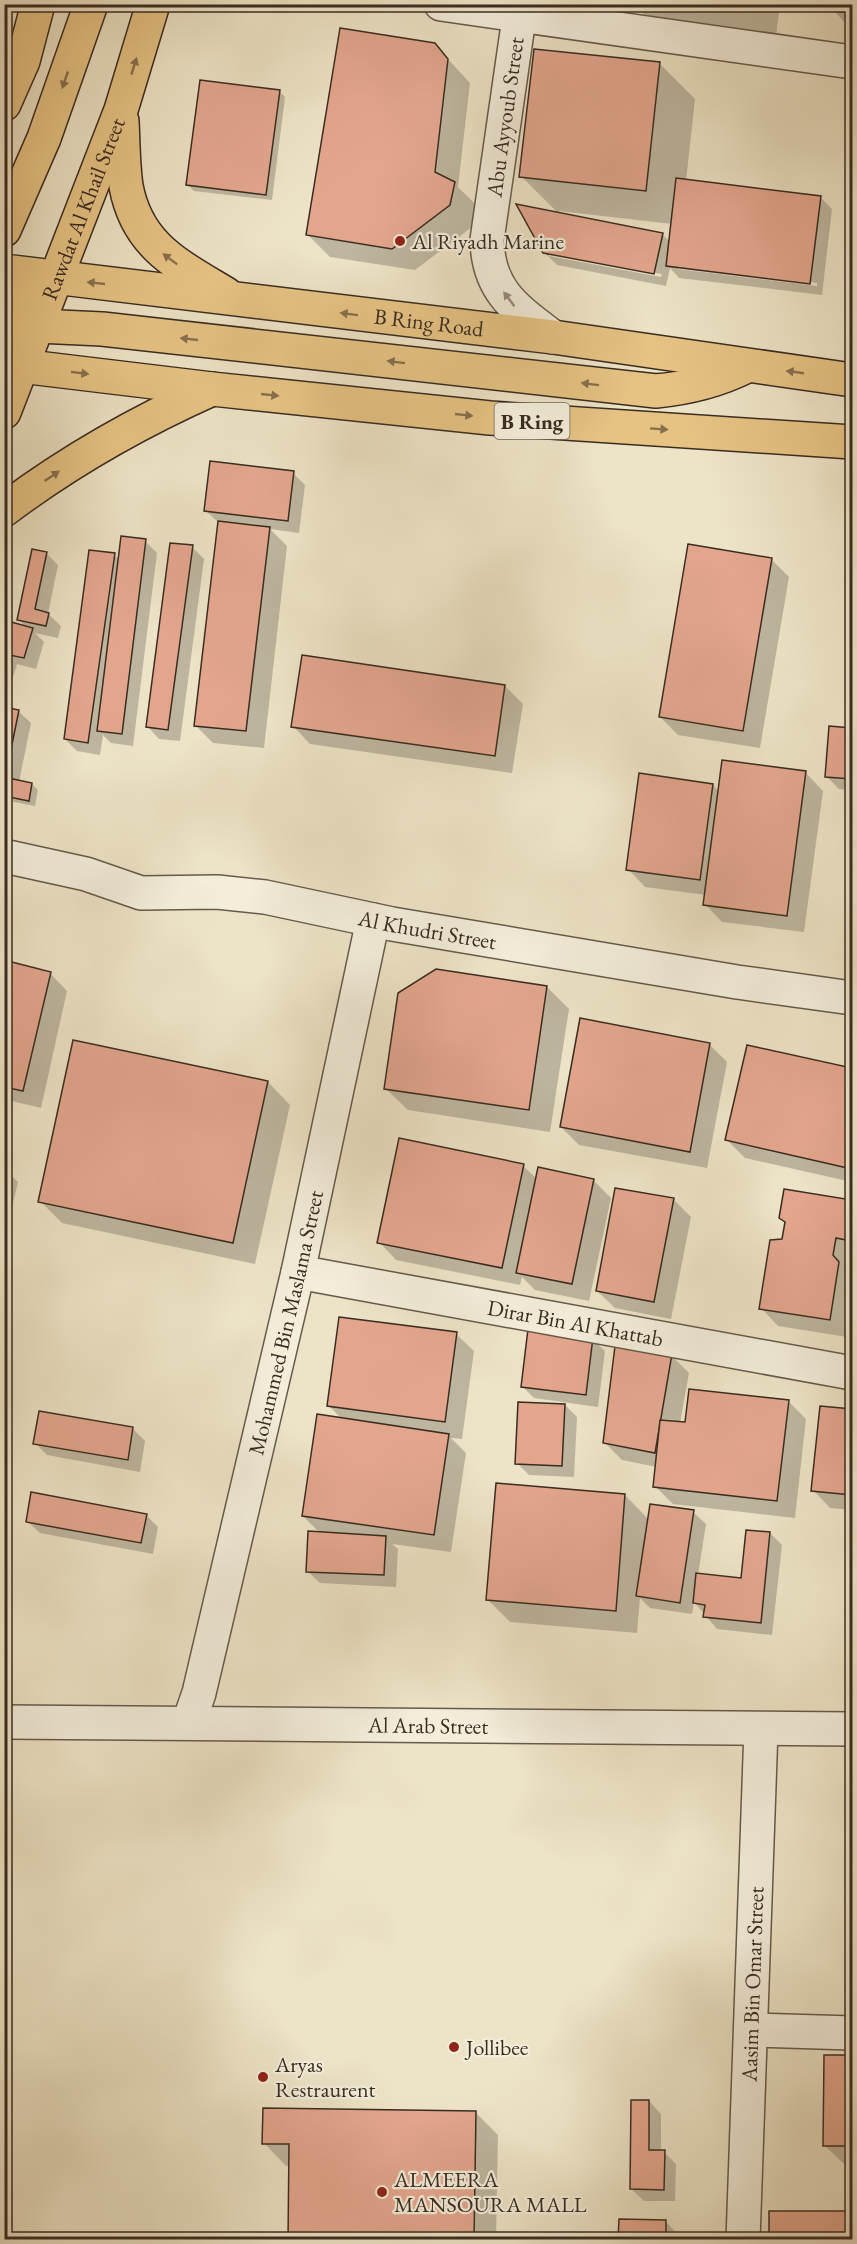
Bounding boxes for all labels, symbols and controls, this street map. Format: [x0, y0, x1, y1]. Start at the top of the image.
street label: Abu Ayyoub Street [479, 35, 531, 200]
one-way arrow [130, 57, 139, 75]
one-way arrow [60, 71, 70, 89]
street label: Rawdat Al Khail Street [34, 113, 131, 304]
place label: Al Riyadh Marine [411, 227, 564, 256]
marker: Al Riyadh Marine [393, 234, 407, 248]
one-way arrow [163, 253, 179, 265]
one-way arrow [87, 278, 106, 288]
one-way arrow [502, 291, 515, 307]
street label: B Ring Road [373, 301, 486, 343]
one-way arrow [339, 309, 358, 318]
one-way arrow [179, 334, 198, 344]
one-way arrow [387, 357, 406, 367]
one-way arrow [785, 367, 804, 376]
one-way arrow [71, 368, 90, 377]
one-way arrow [580, 380, 599, 389]
one-way arrow [261, 390, 280, 400]
road number: B Ring [494, 403, 570, 439]
one-way arrow [455, 410, 474, 420]
one-way arrow [649, 425, 668, 434]
one-way arrow [43, 470, 59, 482]
street label: Al Khudri Street [355, 903, 499, 956]
street label: Mohammed Bin Maslama Street [241, 1188, 330, 1458]
street label: Dirar Bin Al Khattab [485, 1292, 666, 1353]
street label: Al Arab Street [367, 1710, 488, 1740]
street label: Aasim Bin Omar Street [734, 1886, 770, 2083]
place label: Jollibee [464, 2033, 529, 2062]
marker: Jollibee [447, 2040, 461, 2054]
place label: Aryas Restraurent [274, 2050, 376, 2104]
marker: Aryas Restraurent [256, 2070, 270, 2084]
place label: ALMEERA MANSOURA MALL [393, 2165, 587, 2219]
marker: ALMEERA MANSOURA MALL [375, 2185, 389, 2199]

